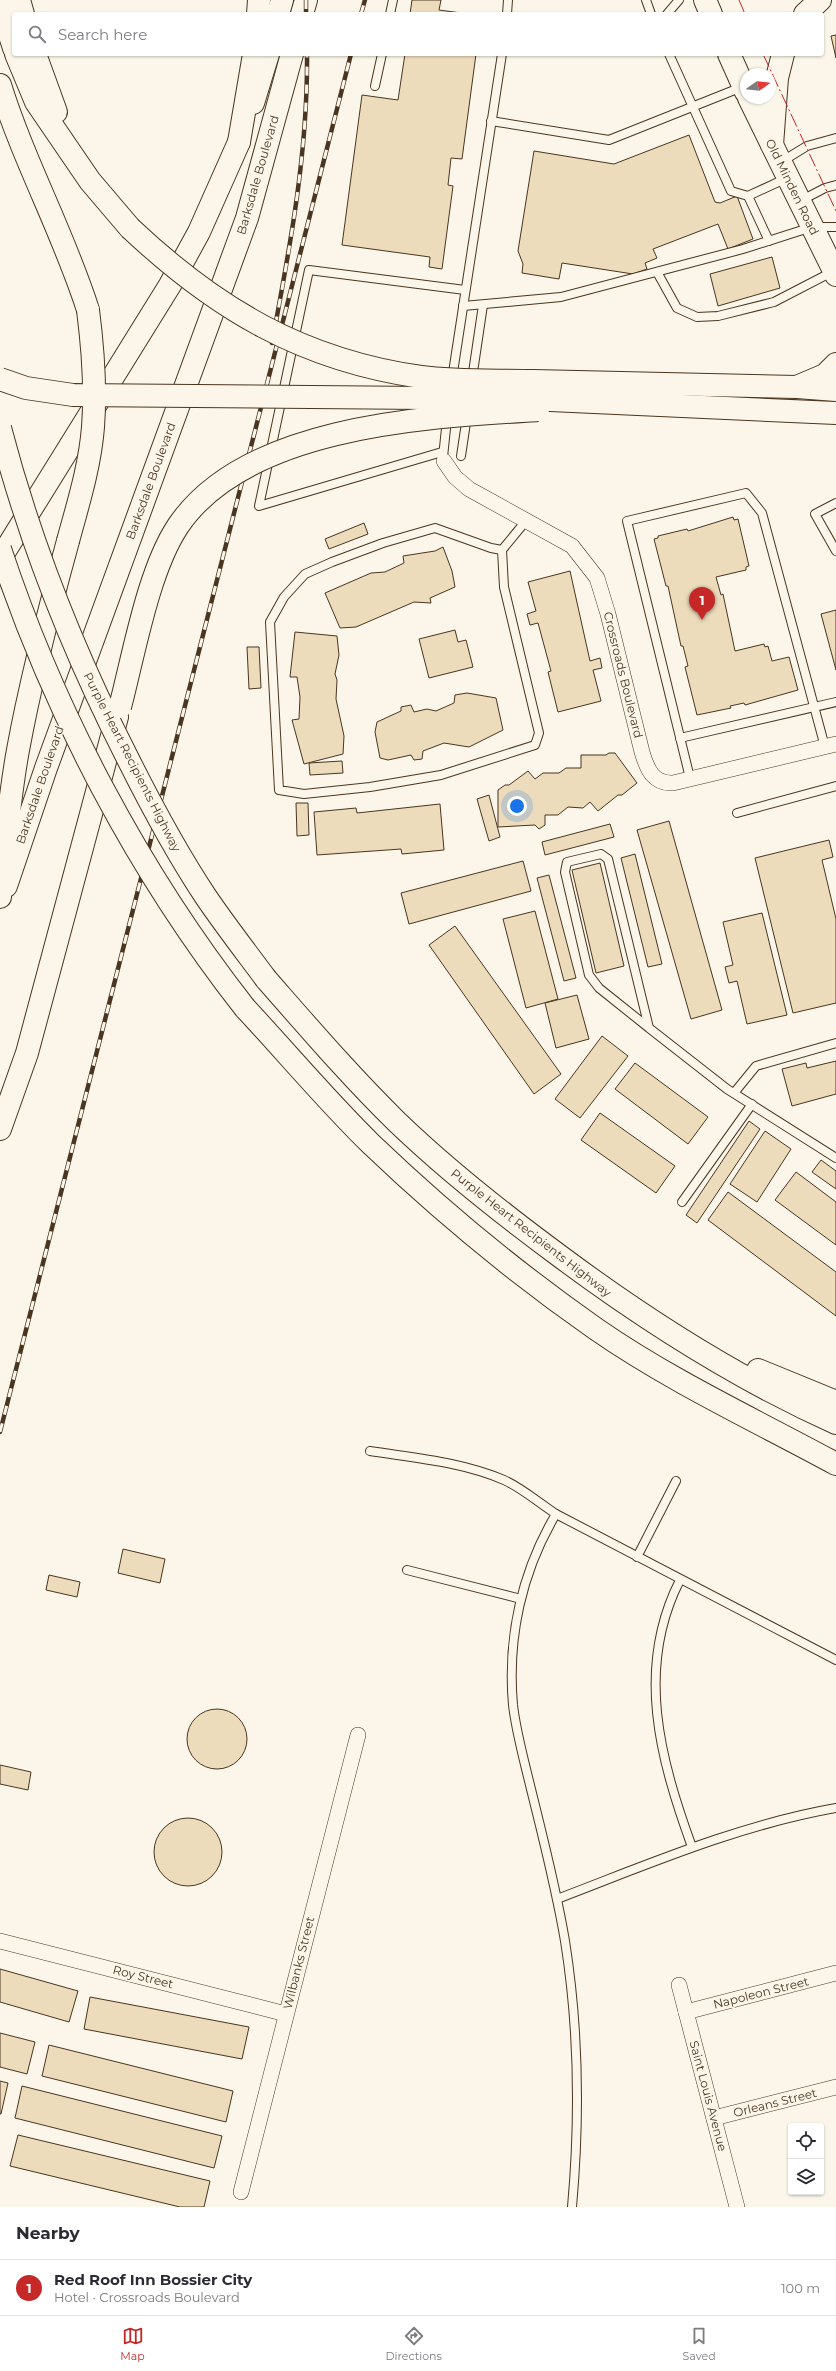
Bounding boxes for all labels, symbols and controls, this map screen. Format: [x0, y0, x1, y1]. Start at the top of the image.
search box [12, 12, 824, 56]
icon: search [26, 23, 48, 45]
text: Search here [58, 25, 147, 44]
north arrow [740, 68, 776, 104]
street label: Barksdale Boulevard [233, 113, 282, 236]
street label: Old Minden Road [763, 136, 822, 237]
street label: Barksdale Boulevard [122, 420, 179, 542]
pin: 1 [689, 587, 715, 620]
street label: Crossroads Boulevard [600, 610, 646, 740]
street label: Purple Heart Recipients Highway [81, 670, 185, 854]
street label: Barksdale Boulevard [12, 724, 67, 846]
your location [507, 796, 527, 816]
street label: Purple Heart Recipients Highway [448, 1165, 615, 1300]
street label: Wilbanks Street [280, 1915, 317, 2011]
street label: Roy Street [111, 1962, 175, 1991]
street label: Napoleon Street [711, 1973, 810, 2012]
street label: Saint Louis Avenue [686, 2039, 730, 2153]
street label: Orleans Street [732, 2085, 818, 2120]
map controls [788, 2123, 824, 2195]
button: locate [788, 2123, 824, 2159]
button: layers [788, 2159, 824, 2195]
text: Nearby [16, 2223, 80, 2243]
text: Red Roof Inn Bossier City [54, 2270, 252, 2289]
text: 1 [26, 2280, 32, 2296]
text: 100 m [781, 2280, 820, 2296]
text: Hotel · Crossroads Boulevard [54, 2289, 240, 2305]
tab: Map [120, 2325, 145, 2363]
tab: Directions [386, 2325, 442, 2363]
tab: Saved [683, 2325, 716, 2363]

